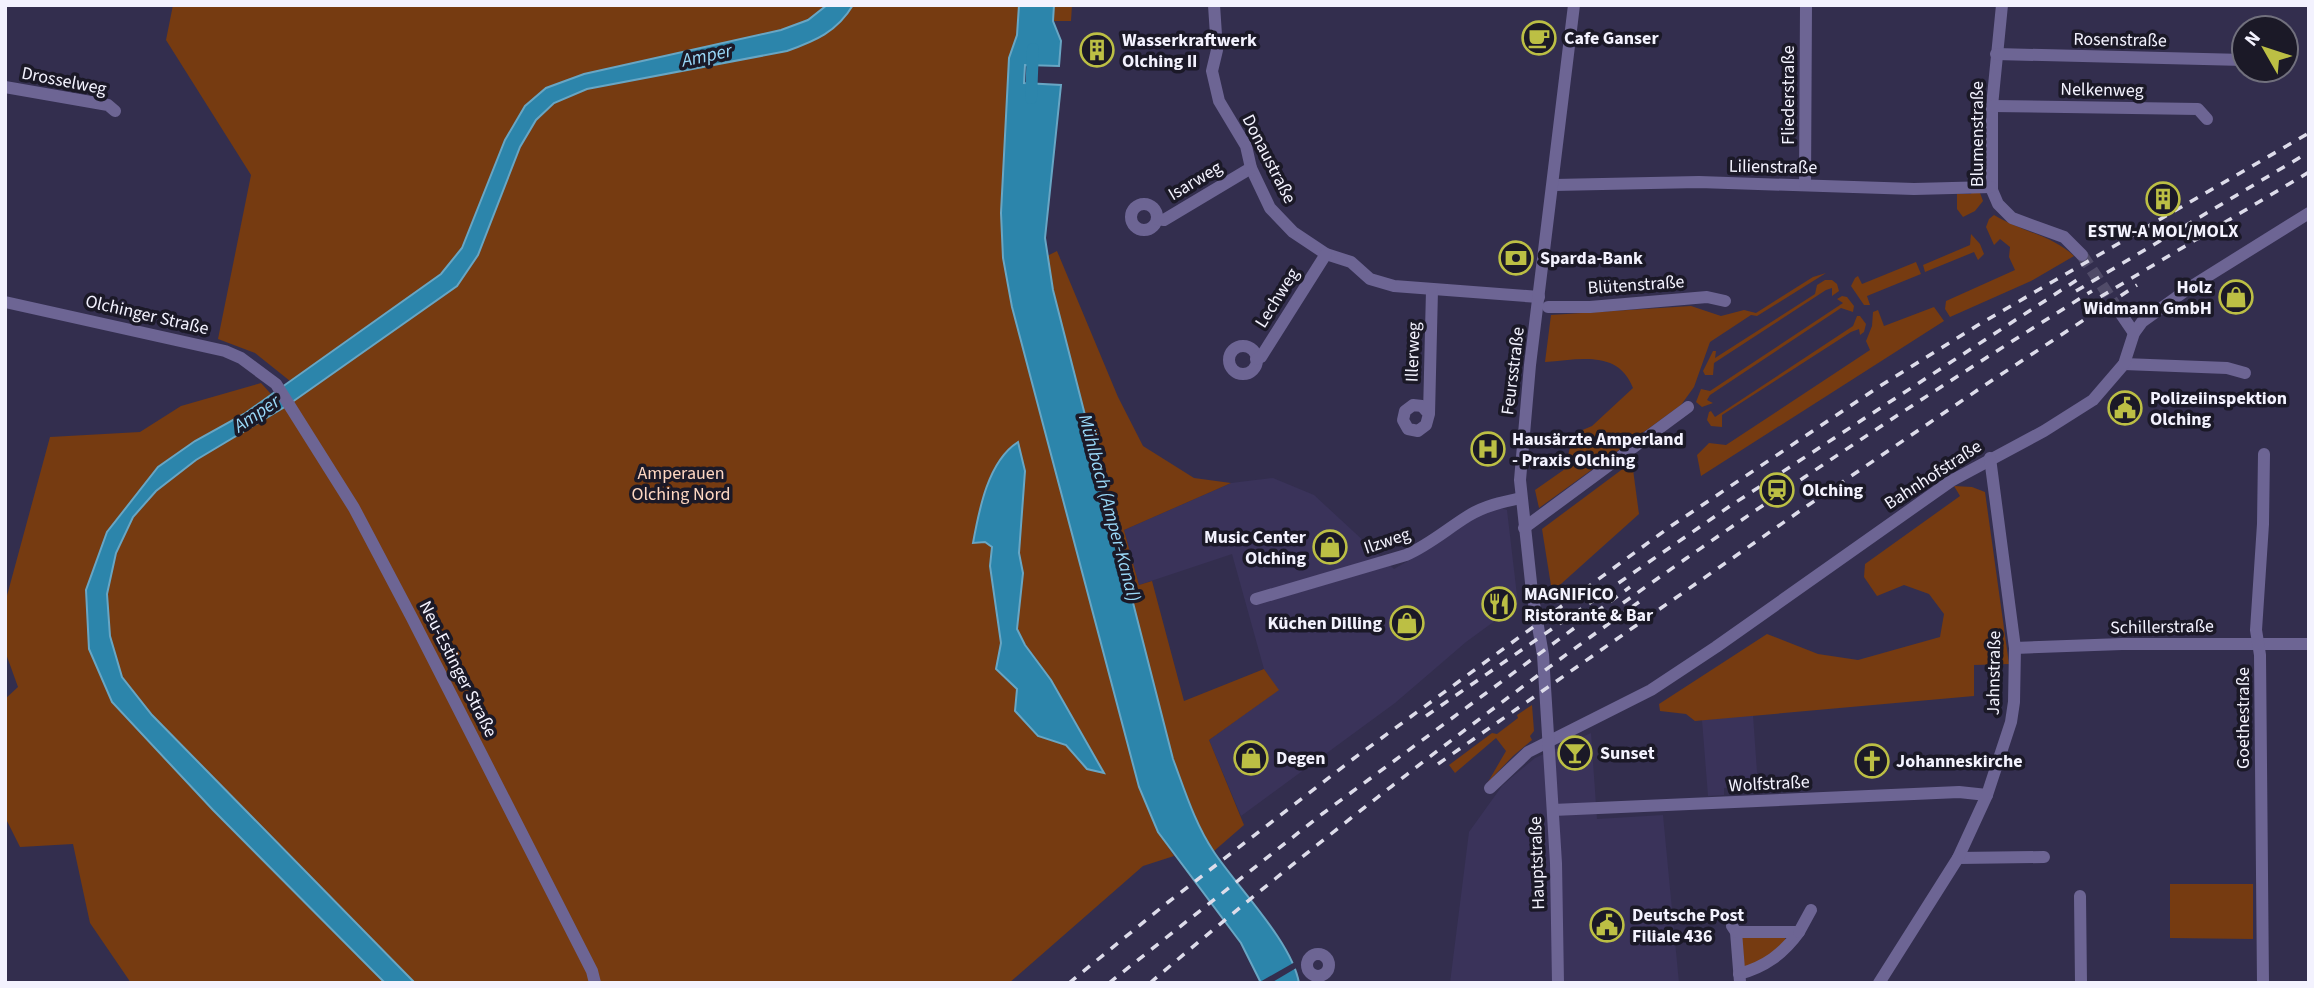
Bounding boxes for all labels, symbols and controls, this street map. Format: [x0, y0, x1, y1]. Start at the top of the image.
north arrow [2230, 14, 2300, 84]
cafe icon: Cafe Ganser [1520, 19, 1558, 57]
place label: Cafe Ganser [1564, 26, 1659, 51]
text: N [2238, 26, 2267, 53]
street label: Rosenstraße [2073, 27, 2167, 53]
place label: Wasserkraftwerk Olching II [1122, 28, 1257, 74]
building icon: Wasserkraftwerk Olching II [1078, 31, 1116, 69]
water label: Amper [678, 37, 736, 75]
street label: Fliederstraße [1776, 45, 1801, 145]
street label: Drosselweg [19, 61, 109, 101]
street label: Nelkenweg [2060, 77, 2144, 103]
street label: Blumenstraße [1965, 81, 1990, 187]
street label: Donaustraße [1236, 110, 1302, 208]
street label: Lilienstraße [1729, 154, 1817, 180]
street label: Isarweg [1163, 155, 1227, 207]
building icon: ESTW-A MOL/MOLX [2144, 180, 2182, 218]
place label: ESTW-A MOL/MOLX [2088, 219, 2239, 244]
bank icon: Sparda-Bank [1497, 239, 1535, 277]
place label: Sparda-Bank [1540, 246, 1643, 271]
street label: Lechweg [1249, 263, 1305, 333]
street label: Blütenstraße [1587, 269, 1685, 301]
place label: Holz Widmann GmbH [2084, 275, 2212, 321]
shop icon: Holz Widmann GmbH [2217, 278, 2255, 316]
street label: Olchinger Straße [83, 289, 211, 341]
street label: Illerweg [1399, 322, 1427, 382]
street label: Feursstraße [1495, 325, 1531, 416]
place label: Polizeiinspektion Olching [2150, 386, 2287, 432]
water label: Amper [228, 388, 287, 440]
public building icon: Polizeiinspektion Olching [2106, 389, 2144, 427]
water label: Mühlbach (Amper-Kanal) [1071, 411, 1147, 605]
place label: Hausärzte Amperland - Praxis Olching [1512, 427, 1684, 473]
hospital icon: Hausärzte Amperland - Praxis Olching [1469, 430, 1507, 468]
street label: Bahnhofstraße [1879, 434, 1987, 516]
park label: Amperauen Olching Nord [632, 461, 730, 507]
station icon: Olching [1758, 471, 1796, 509]
place label: Olching [1802, 478, 1863, 503]
street label: Ilzweg [1360, 521, 1414, 561]
place label: Music Center Olching [1204, 525, 1307, 571]
shop icon: Music Center Olching [1311, 528, 1349, 566]
place label: MAGNIFICO Ristorante & Bar [1524, 582, 1654, 628]
restaurant icon: MAGNIFICO Ristorante & Bar [1480, 585, 1518, 623]
street label: Neu-Estinger Straße [413, 596, 503, 742]
shop icon: Küchen Dilling [1388, 604, 1426, 642]
place label: Küchen Dilling [1267, 611, 1382, 636]
street label: Schillerstraße [2110, 614, 2214, 640]
street label: Jahnstraße [1981, 630, 2007, 716]
street label: Goethestraße [2231, 667, 2256, 769]
bar icon: Sunset [1556, 734, 1594, 772]
shop icon: Degen [1232, 739, 1270, 777]
place label: Sunset [1600, 741, 1655, 766]
church icon: Johanneskirche [1853, 742, 1891, 780]
place label: Degen [1276, 746, 1325, 771]
place label: Johanneskirche [1896, 749, 2023, 774]
street label: Wolfstraße [1728, 769, 1810, 799]
street label: Hauptstraße [1523, 816, 1551, 910]
place label: Deutsche Post Filiale 436 [1632, 903, 1744, 949]
public building icon: Deutsche Post Filiale 436 [1588, 906, 1626, 944]

